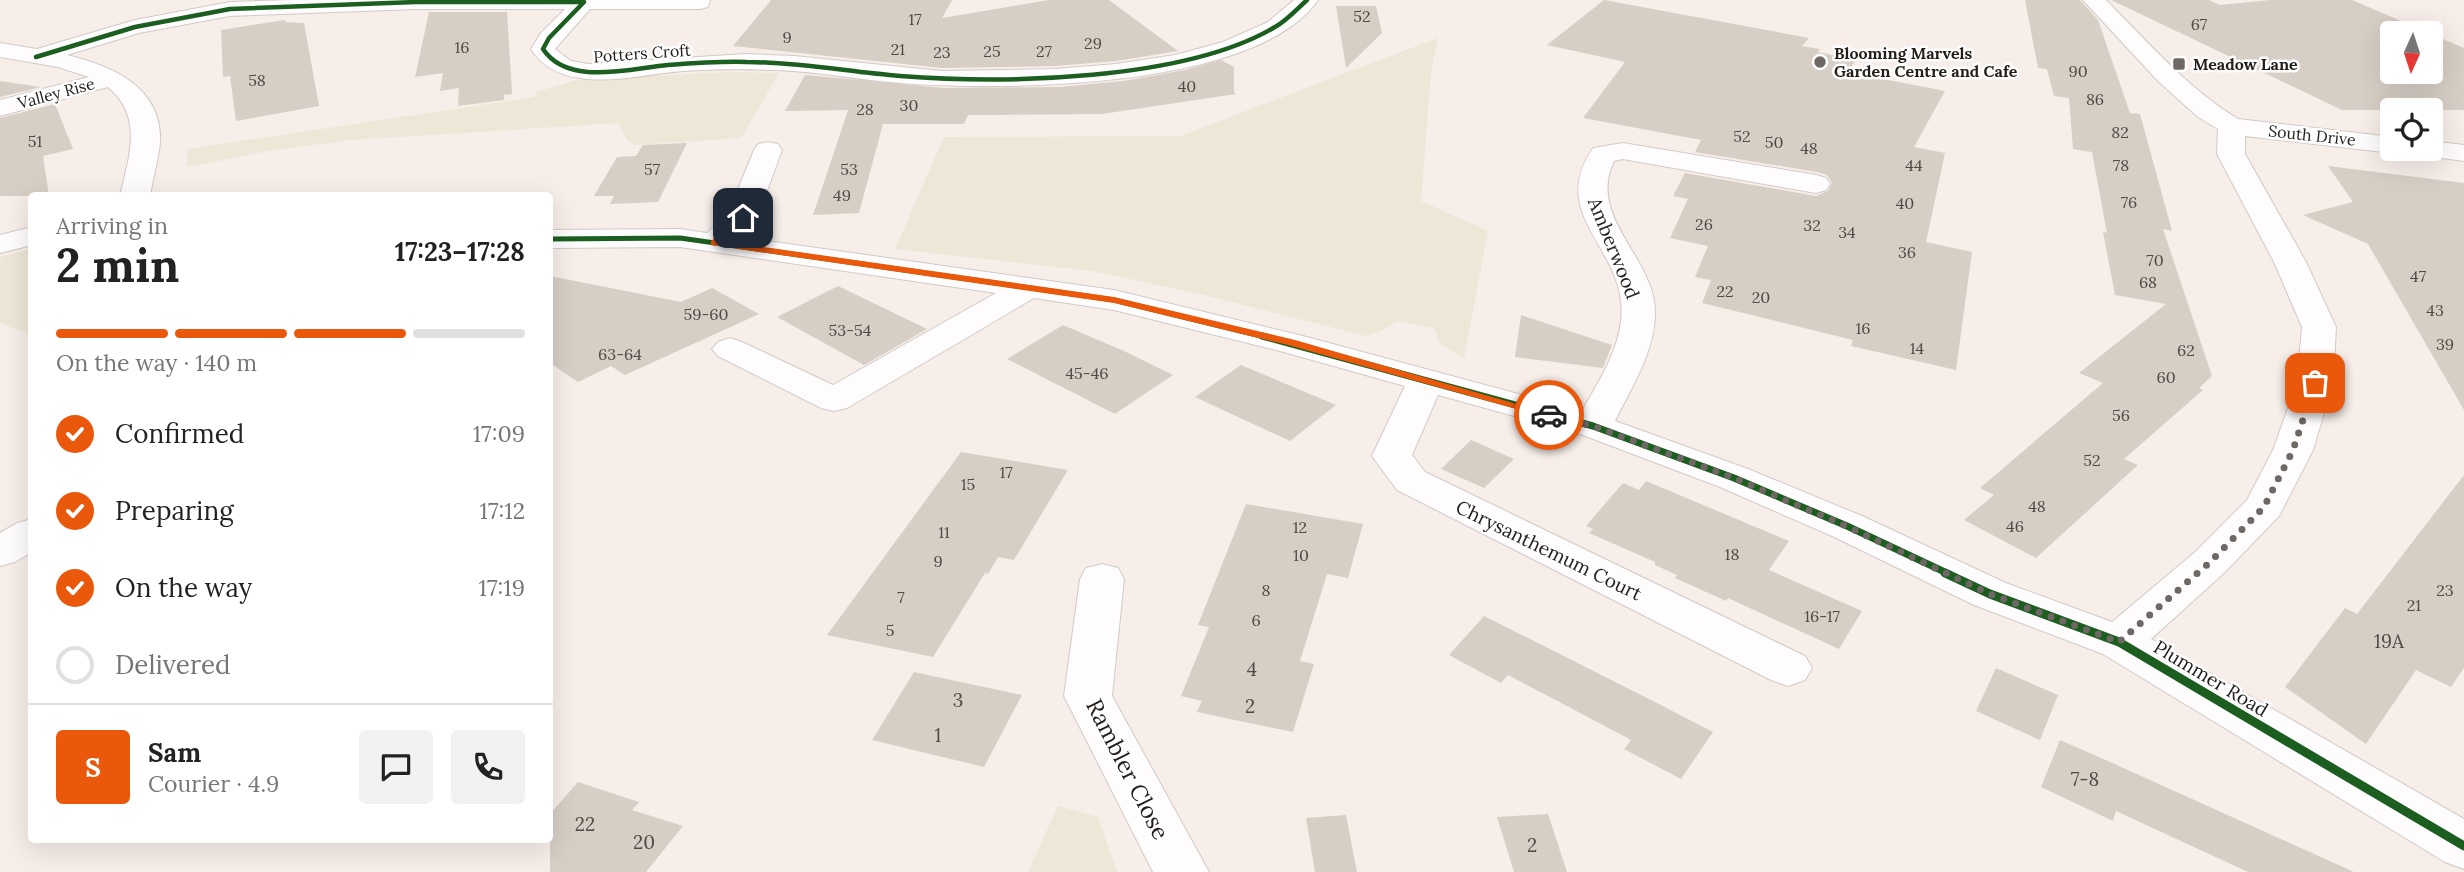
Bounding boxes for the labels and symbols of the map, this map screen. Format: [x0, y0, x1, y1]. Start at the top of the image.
house number: 52 [1353, 6, 1371, 26]
house number: 17 [908, 9, 922, 29]
house number: 67 [2191, 14, 2208, 34]
north arrow [2380, 21, 2443, 84]
house number: 9 [782, 27, 792, 47]
house number: 29 [1084, 33, 1102, 53]
house number: 16 [454, 37, 470, 57]
house number: 21 [891, 39, 905, 59]
street label: Potters Croft [593, 40, 692, 66]
house number: 25 [983, 41, 1001, 61]
house number: 27 [1036, 41, 1053, 61]
house number: 23 [933, 42, 951, 62]
place label: Blooming Marvels Garden Centre and Cafe [1834, 43, 2018, 81]
marker: Blooming Marvels Garden Centre and Cafe [1812, 54, 1828, 70]
place label: Meadow Lane [2193, 54, 2298, 74]
marker: Meadow Lane [2171, 56, 2187, 72]
house number: 90 [2068, 61, 2088, 81]
house number: 58 [248, 70, 266, 90]
street label: Valley Rise [14, 73, 97, 113]
house number: 40 [1178, 76, 1196, 96]
house number: 86 [2086, 89, 2104, 109]
house number: 30 [900, 95, 918, 115]
house number: 28 [856, 99, 874, 119]
street label: South Drive [2267, 120, 2357, 150]
house number: 82 [2111, 122, 2129, 142]
house number: 52 [1733, 126, 1751, 146]
house number: 51 [28, 131, 42, 151]
house number: 50 [1765, 132, 1783, 152]
house number: 48 [1800, 138, 1818, 158]
house number: 44 [1905, 155, 1923, 175]
house number: 78 [2113, 155, 2129, 175]
house number: 57 [644, 159, 661, 179]
house number: 53 [840, 159, 858, 179]
house number: 49 [833, 185, 851, 205]
pin [713, 188, 773, 248]
house number: 76 [2121, 192, 2137, 212]
street label: Amberwood [1582, 193, 1645, 302]
house number: 40 [1896, 193, 1914, 213]
house number: 26 [1695, 214, 1713, 234]
house number: 32 [1803, 215, 1821, 235]
house number: 34 [1838, 222, 1856, 242]
house number: 36 [1898, 242, 1916, 262]
house number: 70 [2146, 250, 2164, 270]
house number: 47 [2410, 266, 2427, 286]
house number: 68 [2139, 272, 2157, 292]
house number: 22 [1716, 281, 1734, 301]
house number: 20 [1752, 287, 1770, 307]
house number: 43 [2426, 300, 2444, 320]
house number: 59-60 [684, 304, 729, 324]
house number: 16 [1855, 318, 1871, 338]
house number: 53-54 [829, 320, 872, 340]
house number: 39 [2436, 334, 2454, 354]
house number: 14 [1910, 338, 1925, 358]
house number: 62 [2177, 340, 2195, 360]
house number: 63-64 [598, 344, 642, 364]
pin [2285, 353, 2345, 413]
house number: 45-46 [1065, 363, 1109, 383]
house number: 60 [2156, 367, 2176, 387]
courier [1514, 380, 1584, 450]
house number: 56 [2112, 405, 2130, 425]
house number: 52 [2083, 450, 2101, 470]
house number: 17 [999, 462, 1013, 482]
house number: 15 [961, 474, 975, 494]
street label: Chrysanthemum Court [1452, 494, 1647, 606]
house number: 48 [2028, 496, 2046, 516]
house number: 46 [2006, 516, 2024, 536]
house number: 12 [1293, 517, 1307, 537]
house number: 11 [938, 522, 950, 542]
house number: 18 [1725, 544, 1739, 564]
house number: 10 [1293, 545, 1309, 565]
house number: 9 [933, 551, 943, 571]
house number: 8 [1262, 580, 1271, 600]
house number: 23 [2436, 580, 2454, 600]
house number: 7 [897, 587, 905, 607]
house number: 21 [2407, 595, 2421, 615]
house number: 16-17 [1804, 606, 1840, 626]
house number: 6 [1251, 610, 1261, 630]
house number: 5 [886, 620, 894, 640]
house number: 19A [2374, 629, 2405, 653]
street label: Plummer Road [2149, 634, 2273, 722]
house number: 4 [1247, 657, 1257, 681]
house number: 3 [953, 688, 963, 712]
street label: Rambler Close [1080, 694, 1176, 844]
house number: 2 [1245, 694, 1255, 718]
house number: 1 [935, 723, 942, 747]
house number: 7-8 [2071, 767, 2099, 791]
house number: 22 [575, 812, 595, 836]
house number: 20 [633, 830, 655, 854]
house number: 2 [1527, 833, 1537, 857]

